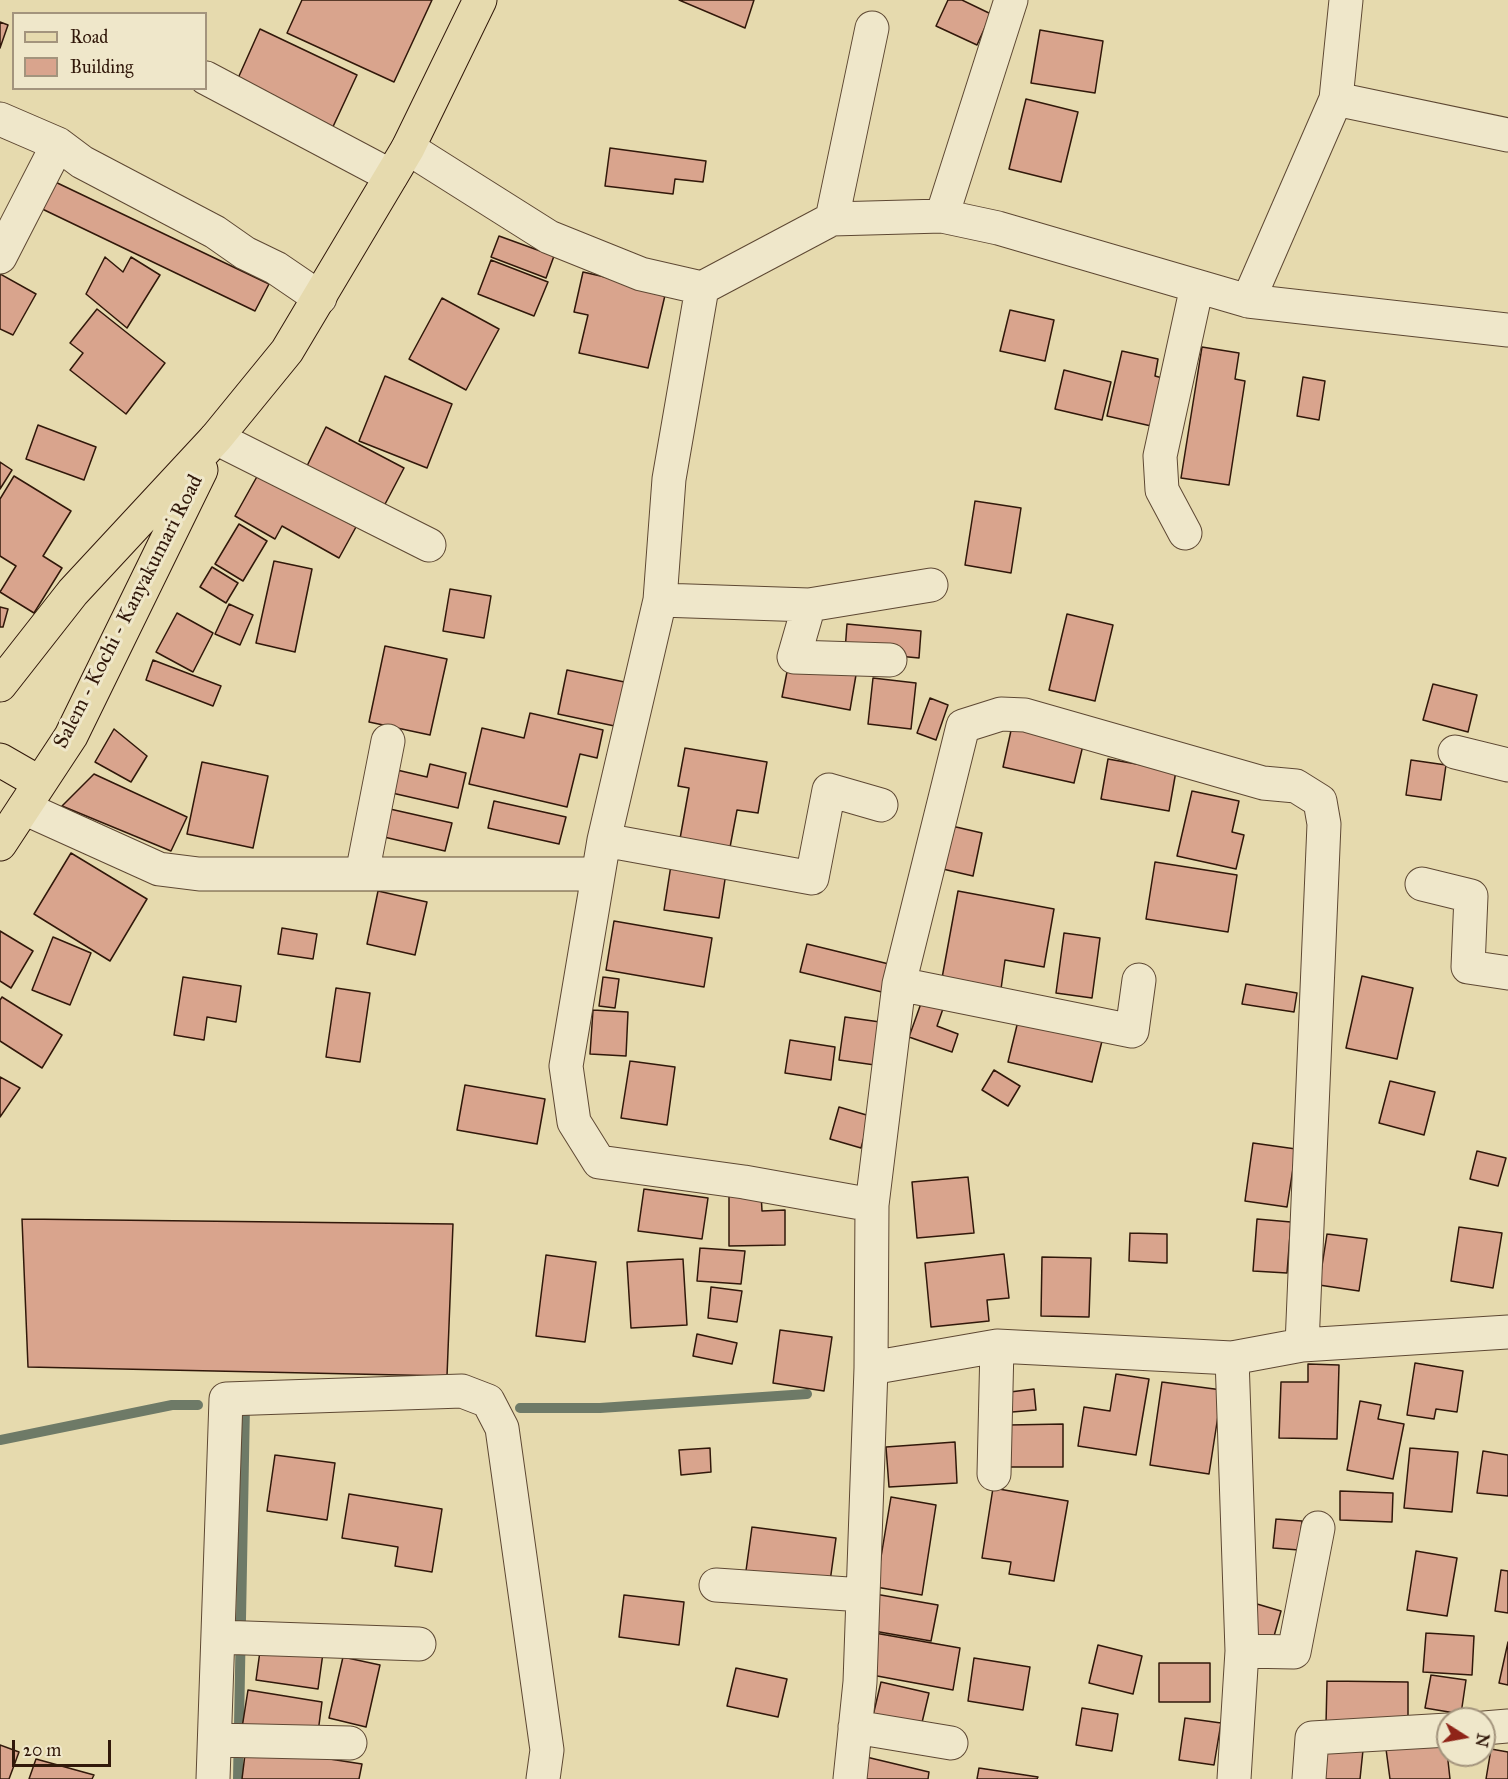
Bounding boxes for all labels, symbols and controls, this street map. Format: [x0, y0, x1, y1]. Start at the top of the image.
legend [12, 12, 207, 90]
text: Road [70, 26, 108, 48]
text: Building [70, 56, 133, 78]
street label: Salem - Kochi - Kanyakumari Road [49, 471, 209, 753]
north arrow [1436, 1707, 1496, 1767]
scale bar [15, 1728, 114, 1766]
text: N [1472, 1732, 1493, 1749]
text: 20 m [23, 1739, 61, 1761]

